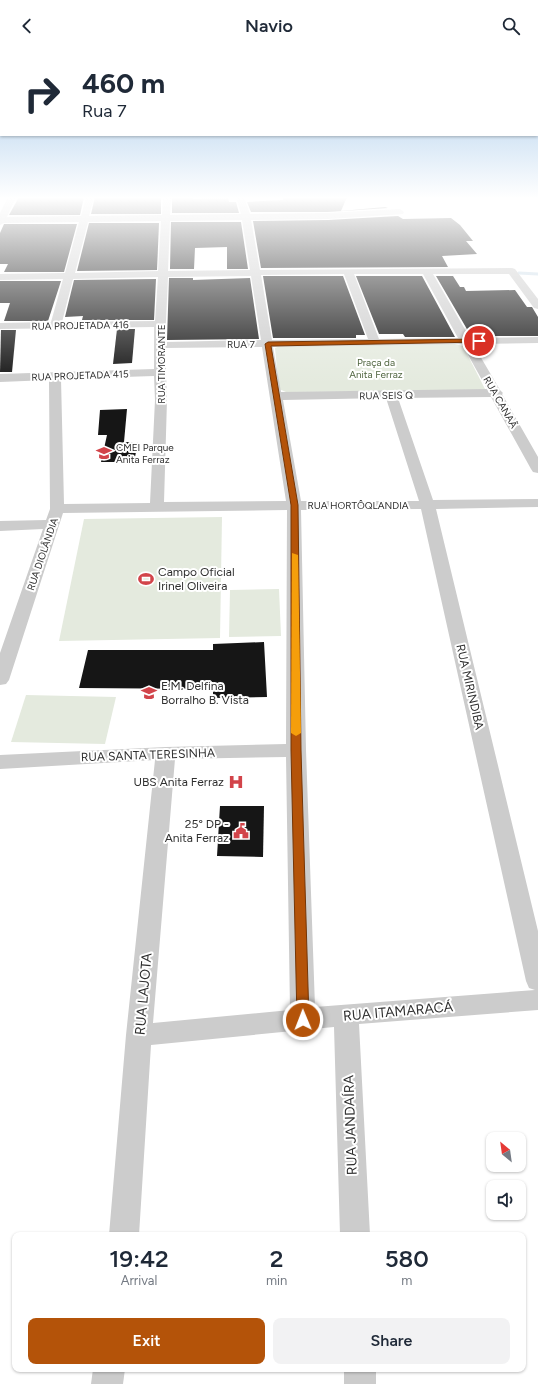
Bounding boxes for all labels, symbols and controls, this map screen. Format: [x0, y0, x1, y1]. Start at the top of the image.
icon: back [16, 15, 38, 37]
text: Navio [245, 15, 293, 37]
icon: search [500, 15, 522, 37]
text: 460 m [82, 66, 165, 100]
icon: right [16, 68, 68, 120]
text: Rua 7 [82, 100, 127, 122]
street label: RUA PROJETADA 416 [31, 318, 129, 333]
street label: RUA TIMORANTE [155, 324, 168, 404]
pin [462, 324, 496, 358]
icon: arrive [468, 330, 490, 352]
street label: RUA 7 [227, 338, 256, 351]
park label: Praça da Anita Ferraz [349, 356, 403, 381]
street label: RUA PROJETADA 415 [31, 367, 129, 384]
street label: RUA CANAÃ [480, 374, 521, 431]
street label: RUA SEIS Q [359, 389, 413, 402]
place label: CMEI Parque Anita Ferraz [116, 441, 174, 466]
school or university icon: CMEI Parque Anita Ferraz [95, 444, 113, 462]
street label: RUA HORTÔQLANDIA [307, 499, 409, 512]
street label: RUA DIOLÂNDIA [24, 516, 61, 592]
place label: Campo Oficial Irinel Oliveira [158, 565, 235, 593]
sports icon: Campo Oficial Irinel Oliveira [137, 570, 155, 588]
street label: RUA MIRINDIBA [453, 643, 487, 731]
place label: E.M. Delfina Borralho B. Vista [161, 679, 249, 707]
school or university icon: E.M. Delfina Borralho B. Vista [140, 684, 158, 702]
street label: RUA SANTA TERESINHA [81, 746, 215, 764]
hospital icon: UBS Anita Ferraz [227, 773, 245, 791]
place label: UBS Anita Ferraz [134, 775, 224, 789]
place label: 25° DP - Anita Ferraz [165, 817, 229, 845]
public building icon: 25° DP - Anita Ferraz [232, 822, 250, 840]
street label: RUA LAJOTA [131, 952, 156, 1036]
street label: RUA ITAMARACÁ [342, 998, 454, 1025]
position arrow [282, 999, 324, 1041]
street label: RUA JANDAÍRA [340, 1074, 361, 1175]
north arrow [486, 1132, 526, 1172]
map controls [486, 1132, 526, 1220]
button: sound [486, 1180, 526, 1220]
text: 19:42 [109, 1244, 169, 1273]
text: 2 [270, 1244, 284, 1273]
text: 580 [385, 1244, 429, 1273]
text: Arrival [121, 1273, 157, 1288]
text: min [266, 1273, 287, 1288]
text: m [401, 1273, 412, 1288]
button: Exit [28, 1318, 265, 1364]
button: Share [273, 1318, 510, 1364]

